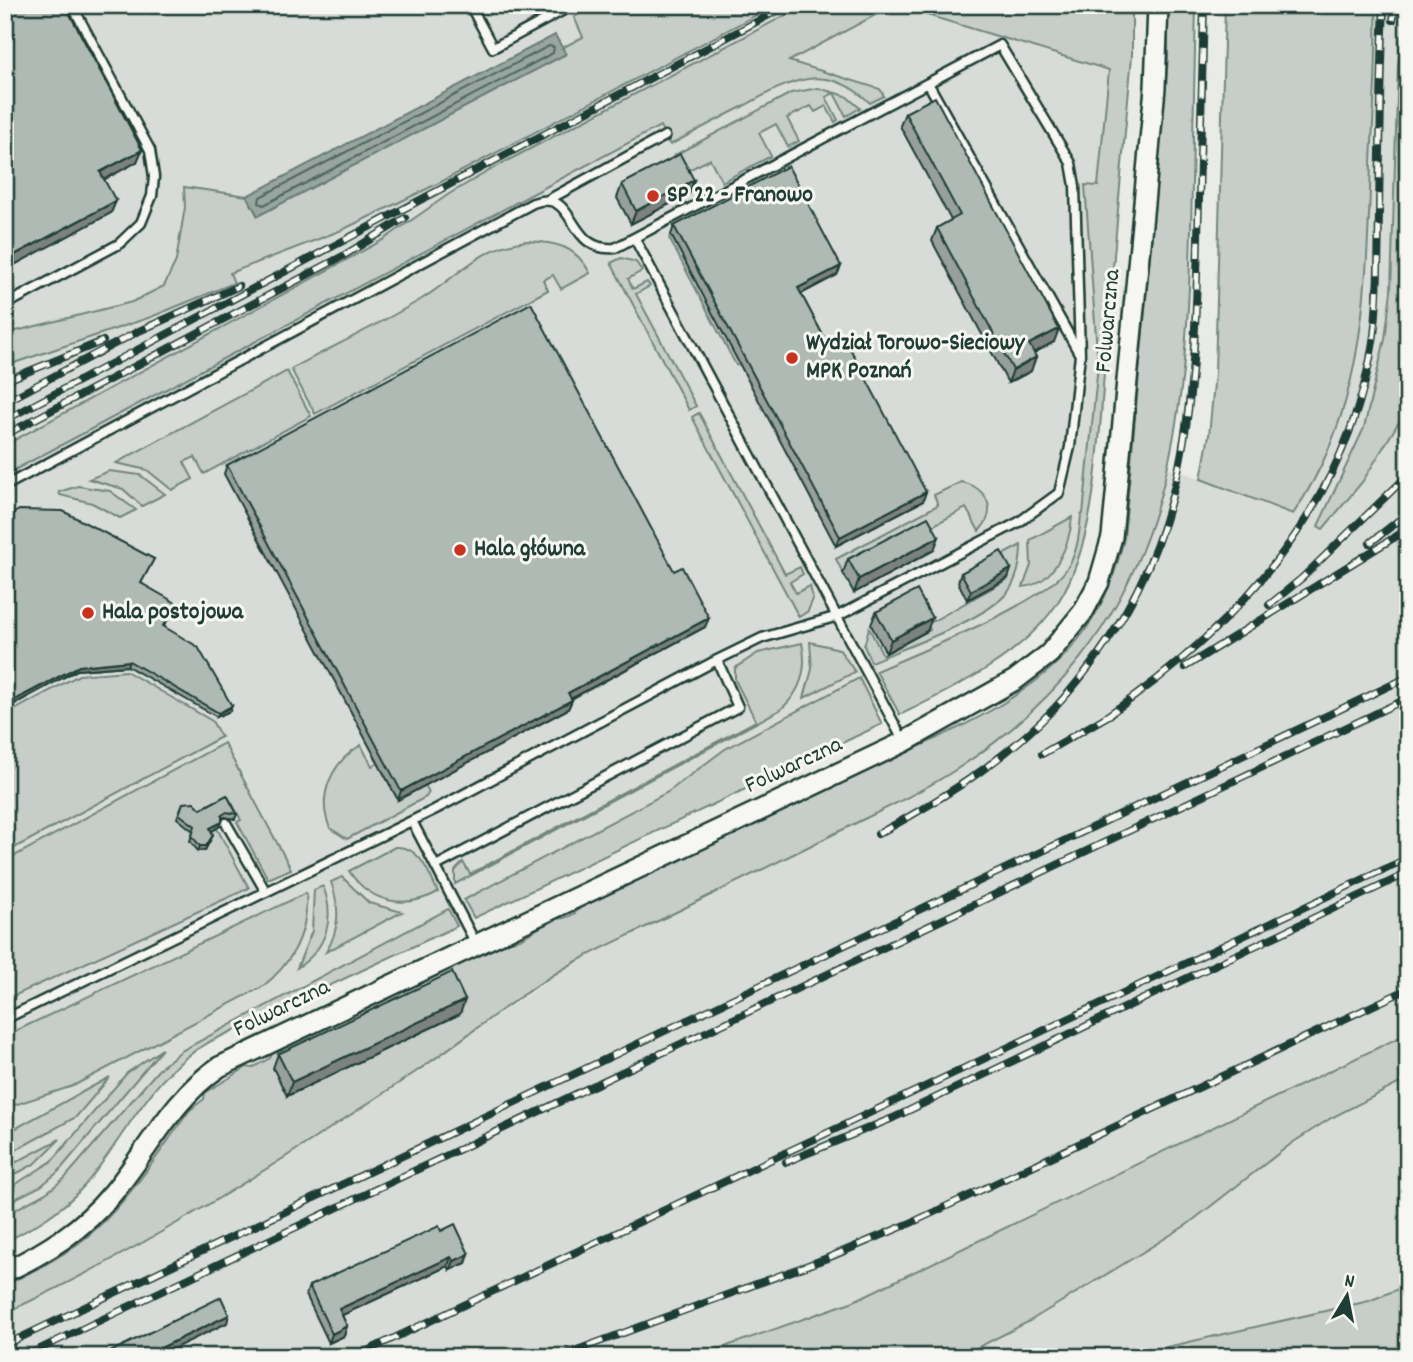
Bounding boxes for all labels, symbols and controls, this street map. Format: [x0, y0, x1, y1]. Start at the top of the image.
place label: SP 22 - Franowo [667, 179, 813, 213]
marker: SP 22 - Franowo [645, 188, 661, 204]
street label: Folwarczna [1088, 267, 1131, 374]
place label: Wydział Torowo-Sieciowy MPK Poznań [806, 327, 1026, 389]
marker: Wydział Torowo-Sieciowy MPK Poznań [784, 350, 800, 366]
place label: Hala główna [474, 533, 586, 567]
marker: Hala główna [452, 542, 468, 558]
place label: Hala postojowa [102, 596, 244, 630]
marker: Hala postojowa [80, 605, 96, 621]
street label: Folwarczna [740, 728, 849, 803]
street label: Folwarczna [228, 971, 337, 1047]
north arrow [1312, 1260, 1382, 1330]
text: N [1342, 1269, 1356, 1297]

